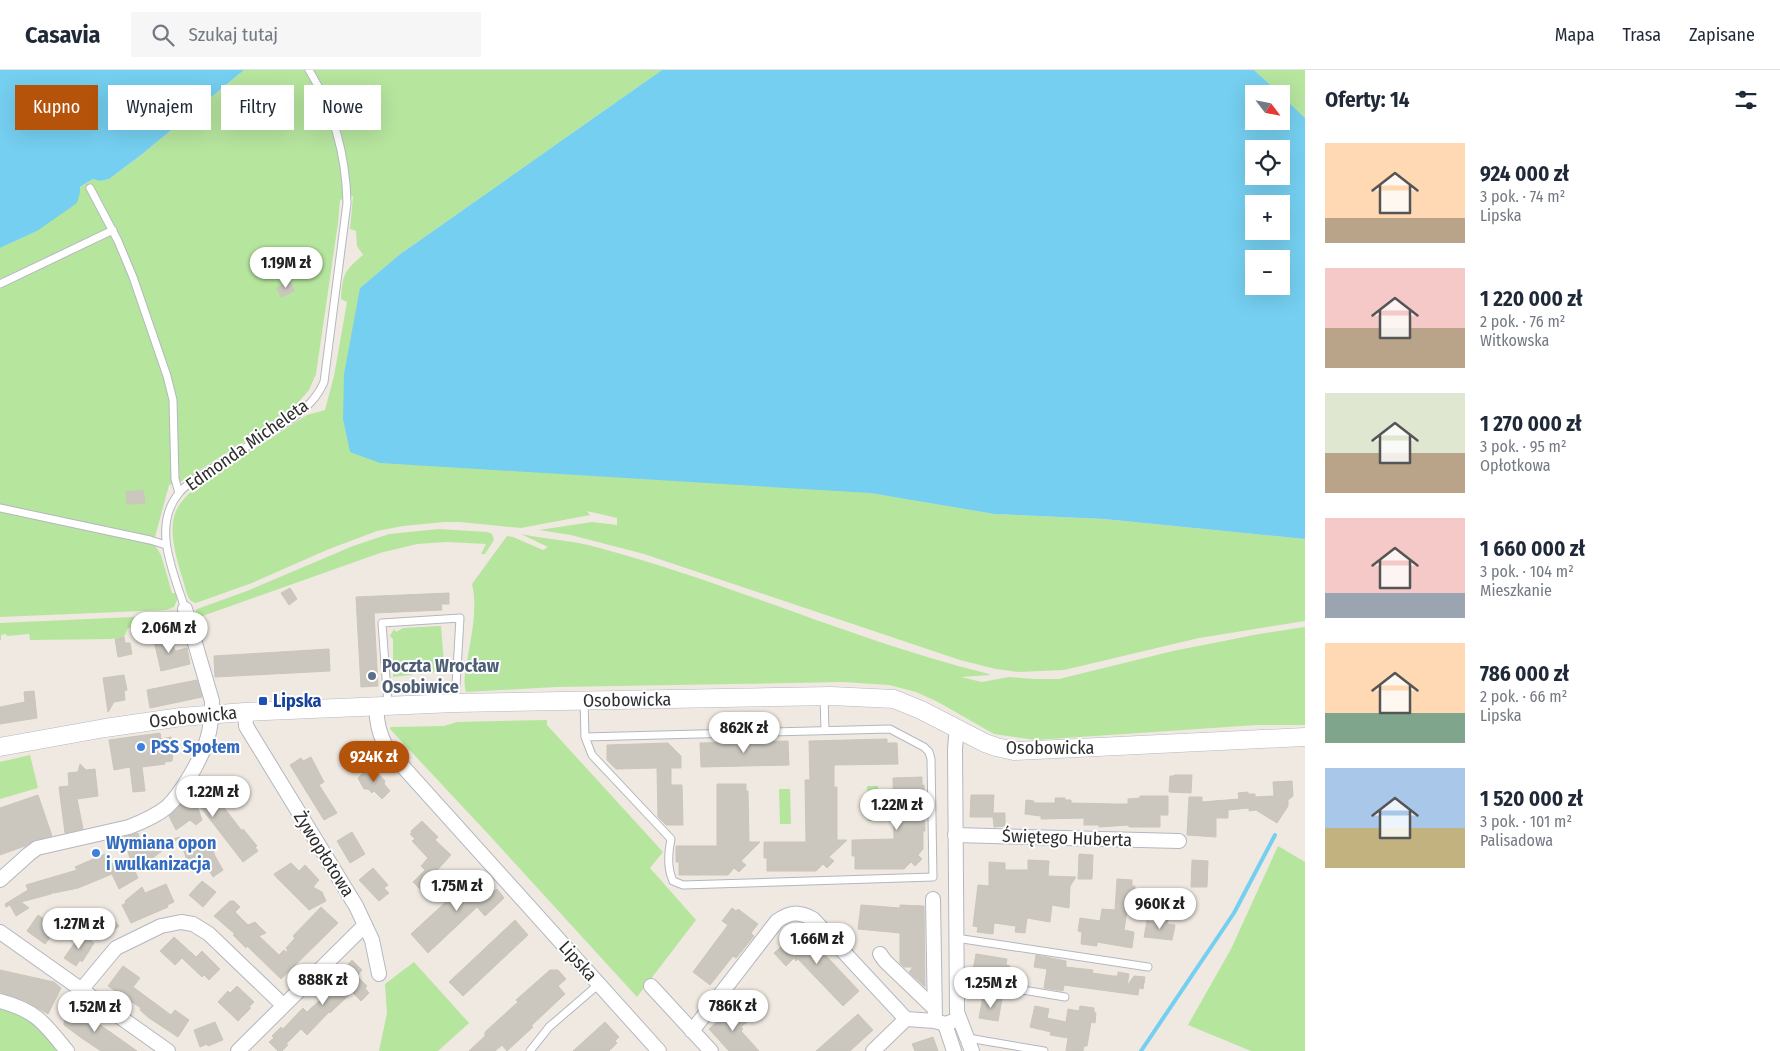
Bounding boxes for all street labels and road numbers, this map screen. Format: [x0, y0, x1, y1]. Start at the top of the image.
street label: Edmonda Micheleta [181, 394, 313, 496]
street label: Osobowicka [583, 688, 672, 712]
street label: Osobowicka [148, 701, 238, 733]
street label: Osobowicka [1006, 737, 1094, 759]
street label: Żywopłotowa [289, 807, 359, 901]
street label: Świętego Huberta [1002, 824, 1133, 851]
street label: Lipska [554, 936, 602, 986]

